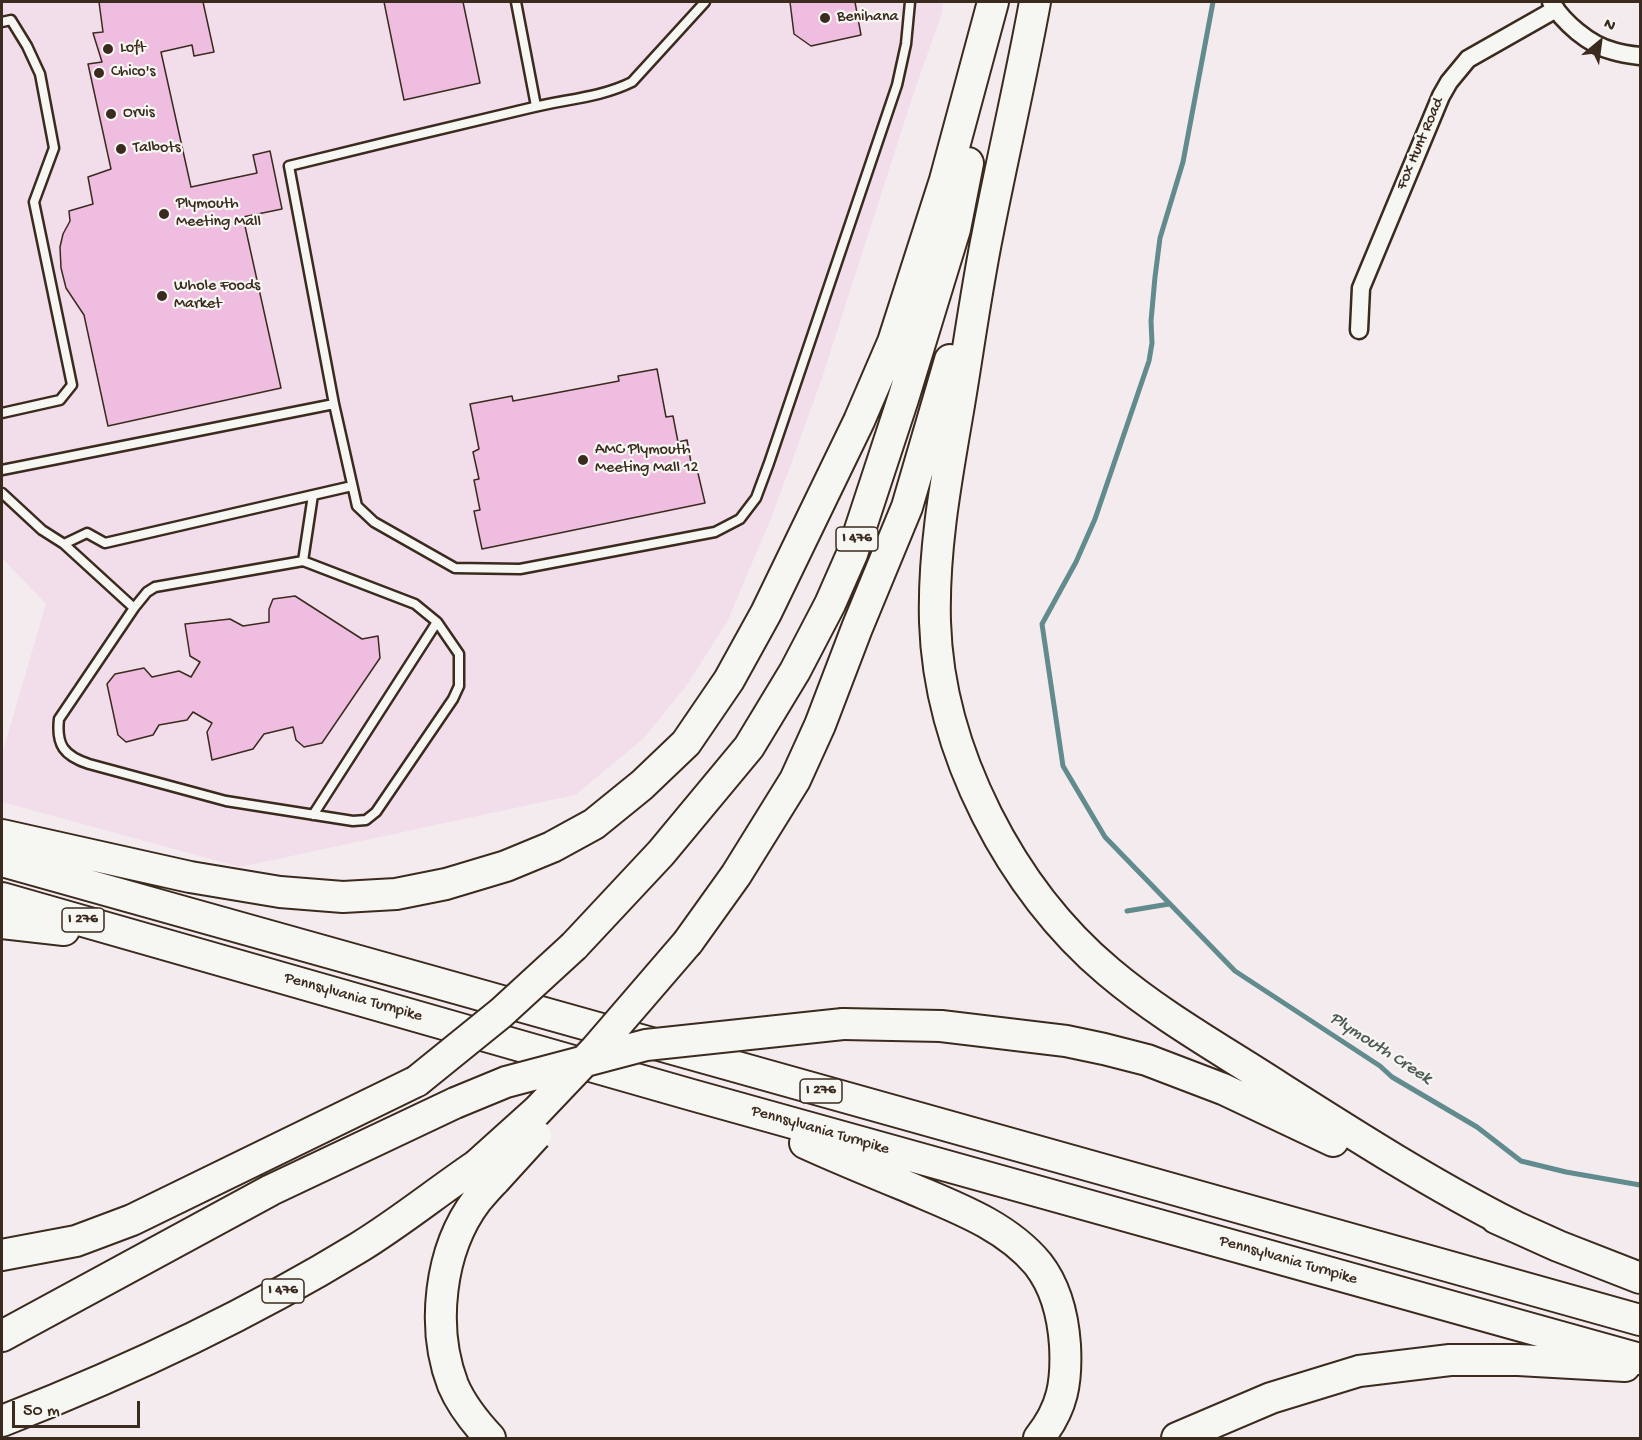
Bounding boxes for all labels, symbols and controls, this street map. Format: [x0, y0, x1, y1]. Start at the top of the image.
place label: Benihana [837, 8, 898, 28]
marker: Benihana [818, 11, 832, 25]
north arrow [1570, 12, 1630, 72]
text: N [1600, 15, 1618, 37]
place label: Loft [120, 39, 146, 59]
marker: Loft [101, 42, 115, 56]
place label: Chico's [111, 63, 155, 83]
marker: Chico's [92, 66, 106, 80]
street label: Fox Hunt Road [1393, 95, 1449, 193]
place label: Orvis [123, 104, 155, 124]
marker: Orvis [104, 107, 118, 121]
place label: Talbots [133, 139, 181, 159]
marker: Talbots [114, 142, 128, 156]
place label: Plymouth Meeting Mall [176, 195, 261, 233]
marker: Plymouth Meeting Mall [157, 207, 171, 221]
place label: Whole Foods Market [174, 277, 260, 315]
marker: Whole Foods Market [155, 289, 169, 303]
place label: AMC Plymouth Meeting Mall 12 [595, 441, 698, 479]
marker: AMC Plymouth Meeting Mall 12 [576, 453, 590, 467]
road number: I 476 [836, 527, 878, 551]
road number: I 276 [62, 908, 104, 932]
street label: Pennsylvania Turnpike [282, 969, 424, 1027]
water label: Plymouth Creek [1325, 1008, 1435, 1090]
road number: I 276 [800, 1079, 842, 1103]
street label: Pennsylvania Turnpike [749, 1102, 891, 1160]
street label: Pennsylvania Turnpike [1217, 1232, 1359, 1290]
road number: I 476 [262, 1279, 304, 1303]
scale bar [15, 1389, 142, 1427]
text: 50 m [23, 1401, 60, 1422]

